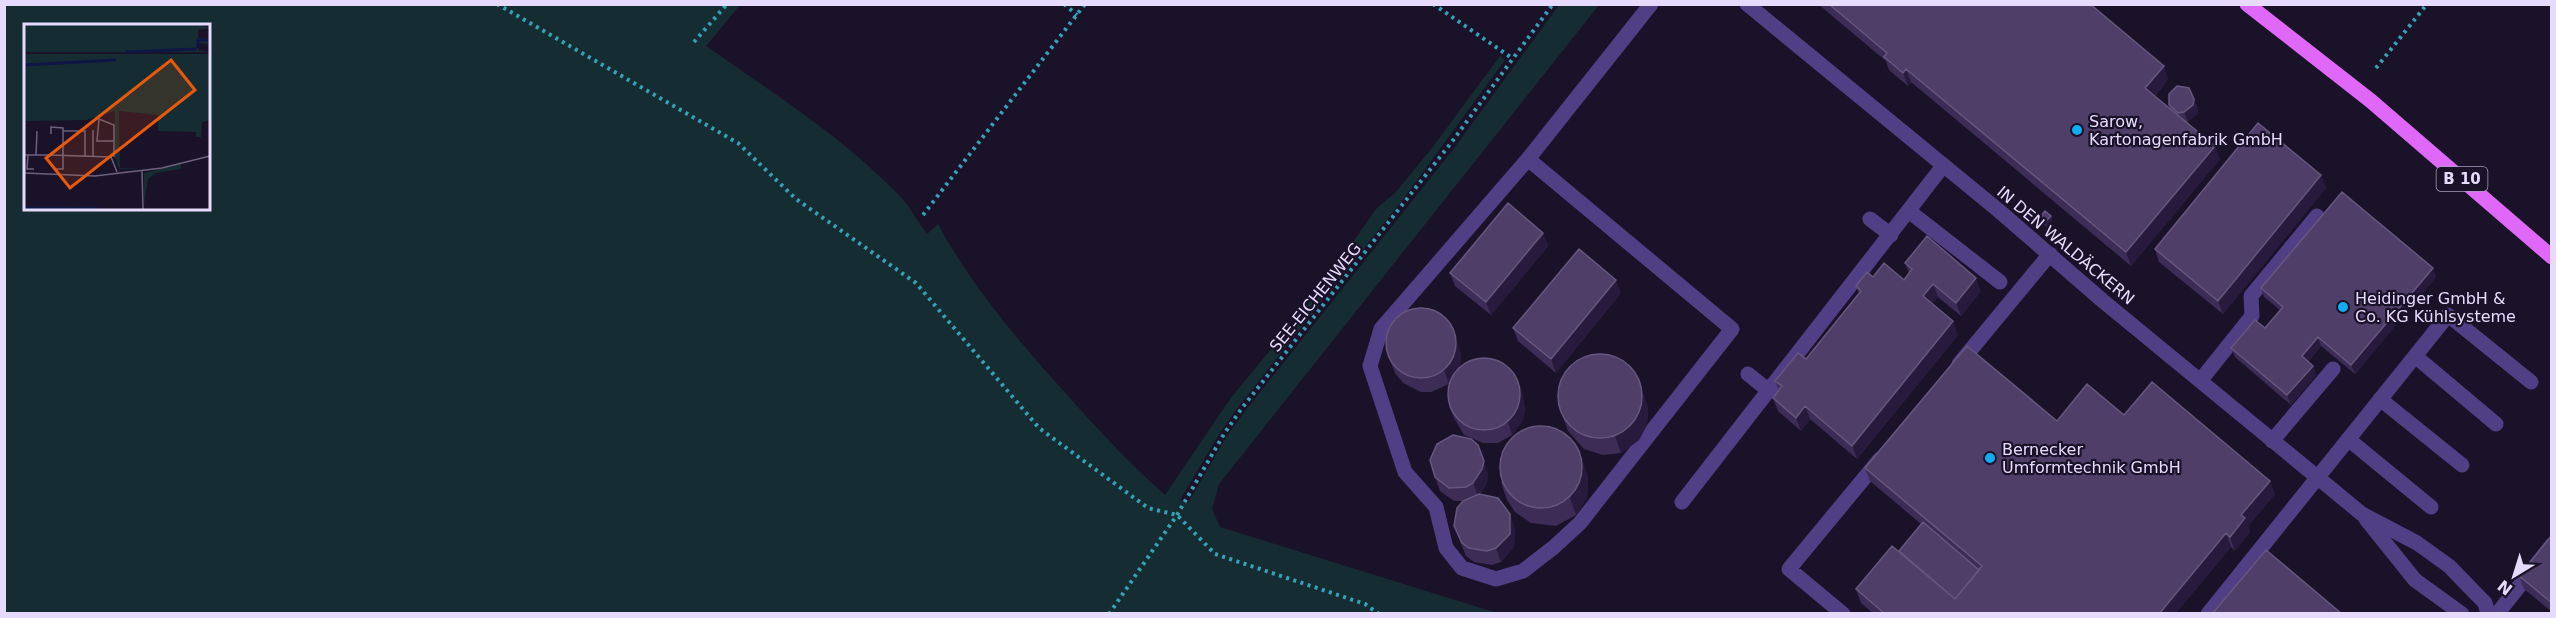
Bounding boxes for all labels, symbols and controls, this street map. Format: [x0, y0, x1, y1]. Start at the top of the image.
inset map [24, 24, 210, 210]
place label: Sarow, Kartonagenfabrik GmbH [2089, 112, 2283, 149]
marker: Sarow, Kartonagenfabrik GmbH [2070, 123, 2084, 137]
road number: B 10 [2436, 167, 2488, 191]
street label: IN DEN WALDÄCKERN [1993, 182, 2138, 308]
street label: SEE-EICHENWEG [1266, 239, 1365, 356]
place label: Heidinger GmbH & Co. KG Kühlsysteme [2355, 289, 2516, 326]
marker: Heidinger GmbH & Co. KG Kühlsysteme [2336, 300, 2350, 314]
place label: Bernecker Umformtechnik GmbH [2002, 440, 2181, 477]
marker: Bernecker Umformtechnik GmbH [1983, 451, 1997, 465]
north arrow [2484, 546, 2544, 606]
text: N [2494, 576, 2516, 599]

